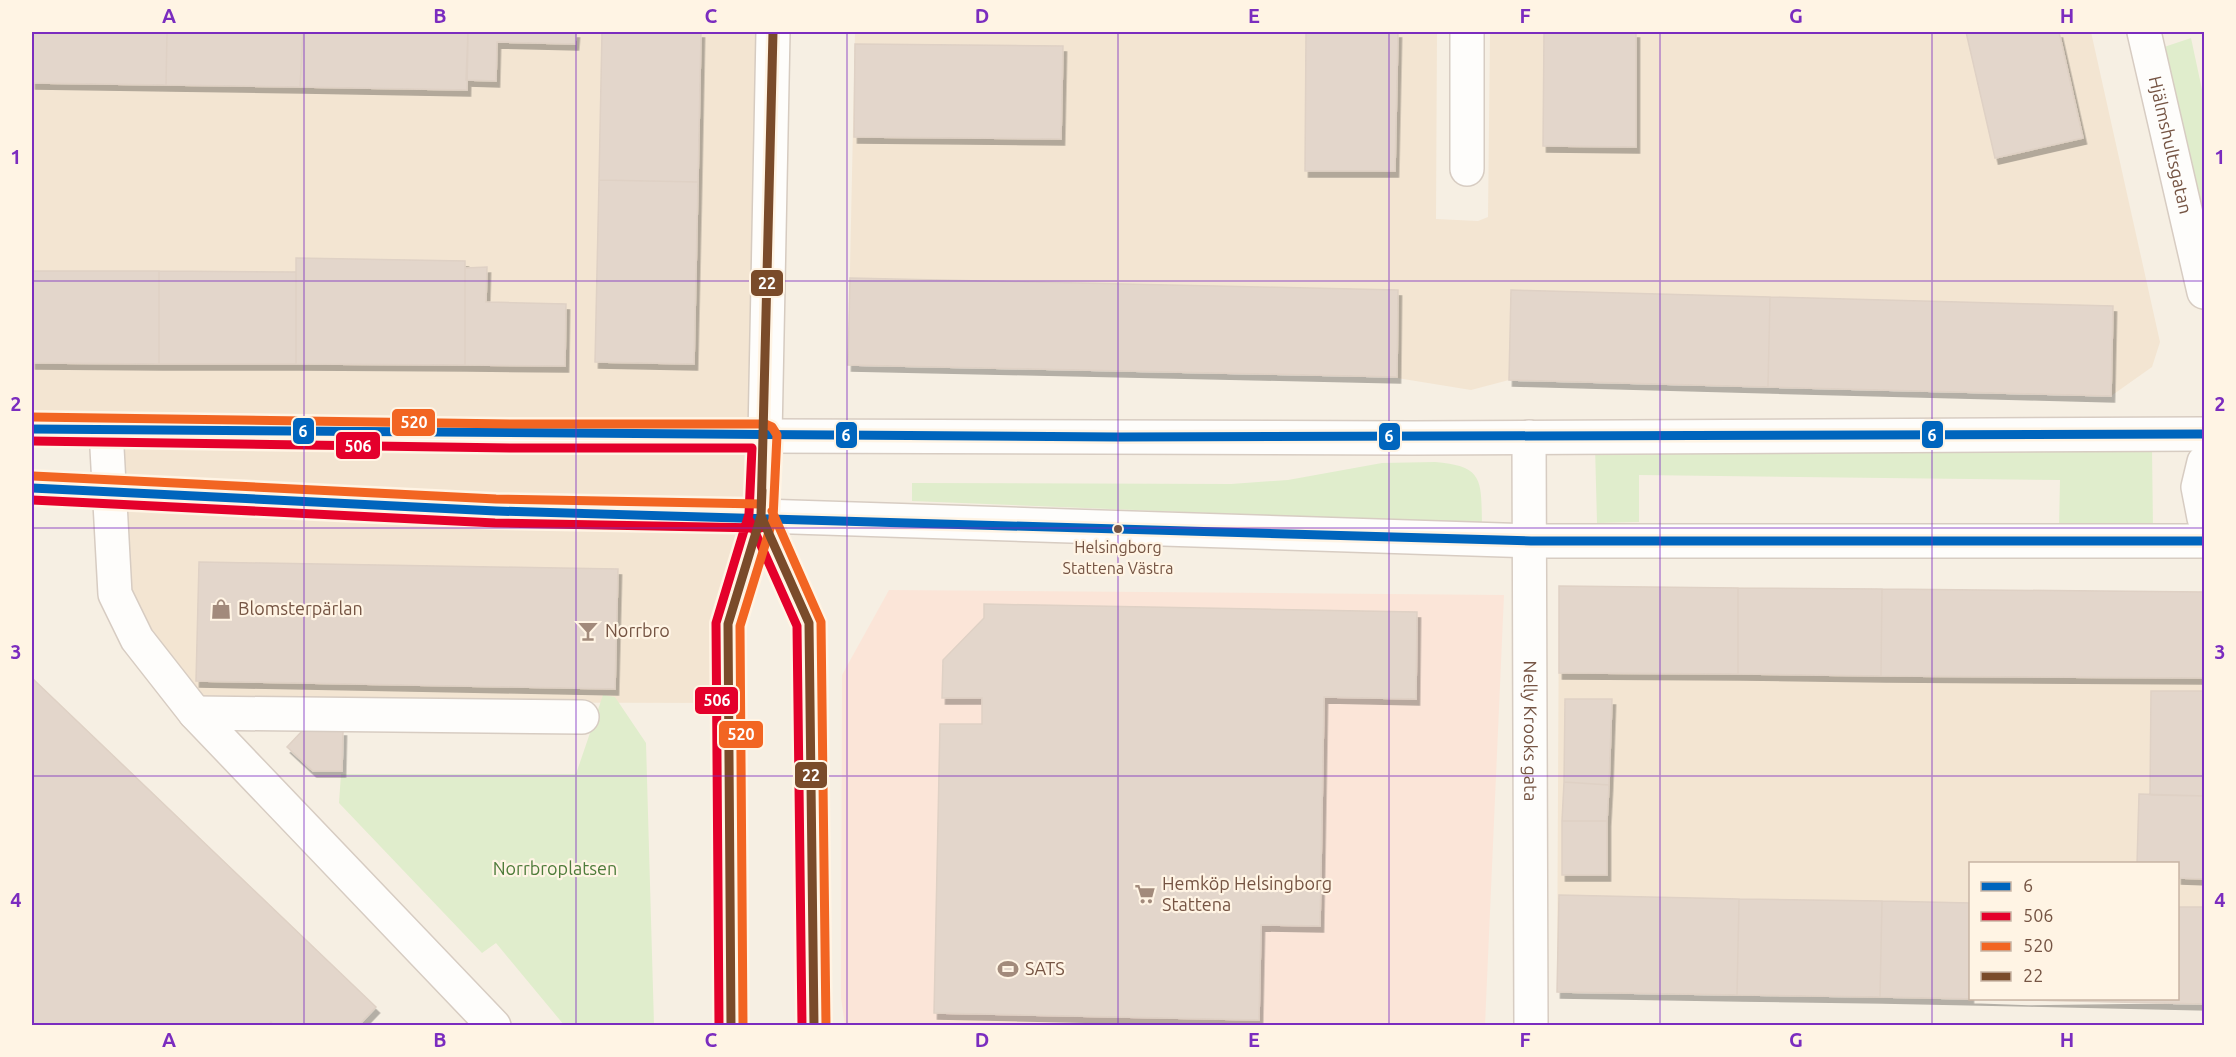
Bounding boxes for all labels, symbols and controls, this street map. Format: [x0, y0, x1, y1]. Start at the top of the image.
text: A [162, 4, 176, 27]
text: B [433, 4, 447, 27]
text: C [705, 4, 718, 27]
text: D [975, 4, 989, 27]
text: E [1248, 4, 1260, 27]
text: F [1519, 4, 1531, 27]
text: G [1789, 4, 1803, 27]
text: H [2060, 4, 2074, 27]
street label: Hjälmshultsgatan [2146, 74, 2197, 216]
text: 1 [10, 145, 22, 168]
text: 1 [2214, 145, 2226, 168]
line badge: 22 [750, 269, 784, 297]
text: 22 [758, 274, 776, 292]
text: 2 [10, 392, 22, 415]
text: 2 [2214, 392, 2226, 415]
line badge: 520 [391, 408, 436, 437]
text: 520 [400, 413, 428, 431]
line badge: 6 [292, 417, 315, 445]
line badge: 6 [1921, 420, 1944, 449]
line badge: 6 [835, 421, 858, 449]
text: 6 [298, 422, 308, 440]
line badge: 6 [1378, 422, 1401, 451]
text: 6 [841, 426, 851, 444]
text: 6 [1927, 426, 1937, 444]
text: 6 [1384, 427, 1394, 445]
line badge: 506 [335, 431, 381, 460]
text: 506 [344, 437, 372, 455]
marker: Helsingborg Stattena Västra [1112, 523, 1124, 535]
place label: Helsingborg Stattena Västra [1063, 538, 1173, 577]
shop icon: Blomsterpärlan [209, 597, 233, 621]
place label: Blomsterpärlan [238, 598, 363, 618]
bar icon: Norrbro [576, 619, 600, 643]
place label: Norrbro [605, 620, 670, 640]
text: 3 [10, 640, 22, 663]
text: 3 [2214, 640, 2226, 663]
street label: Nelly Krooks gata [1521, 661, 1541, 801]
line badge: 506 [694, 686, 739, 715]
text: 506 [703, 691, 731, 709]
line badge: 520 [718, 720, 764, 749]
text: 520 [727, 725, 755, 743]
line badge: 22 [794, 761, 828, 789]
text: 22 [802, 766, 820, 784]
park label: Norrbroplatsen [493, 858, 617, 878]
legend [1969, 862, 2179, 1000]
place label: Hemköp Helsingborg Stattena [1162, 873, 1332, 914]
text: 6 [2023, 875, 2033, 895]
supermarket icon: Hemköp Helsingborg Stattena [1133, 882, 1157, 906]
text: 4 [10, 888, 22, 911]
text: 4 [2214, 888, 2226, 911]
text: 506 [2023, 905, 2053, 925]
text: 520 [2023, 935, 2053, 955]
sports icon: SATS [996, 957, 1020, 981]
place label: SATS [1025, 958, 1065, 978]
text: 22 [2023, 965, 2043, 985]
text: A [162, 1028, 176, 1051]
text: B [433, 1028, 447, 1051]
text: C [705, 1028, 718, 1051]
text: D [975, 1028, 989, 1051]
text: E [1248, 1028, 1260, 1051]
text: F [1519, 1028, 1531, 1051]
text: G [1789, 1028, 1803, 1051]
text: H [2060, 1028, 2074, 1051]

